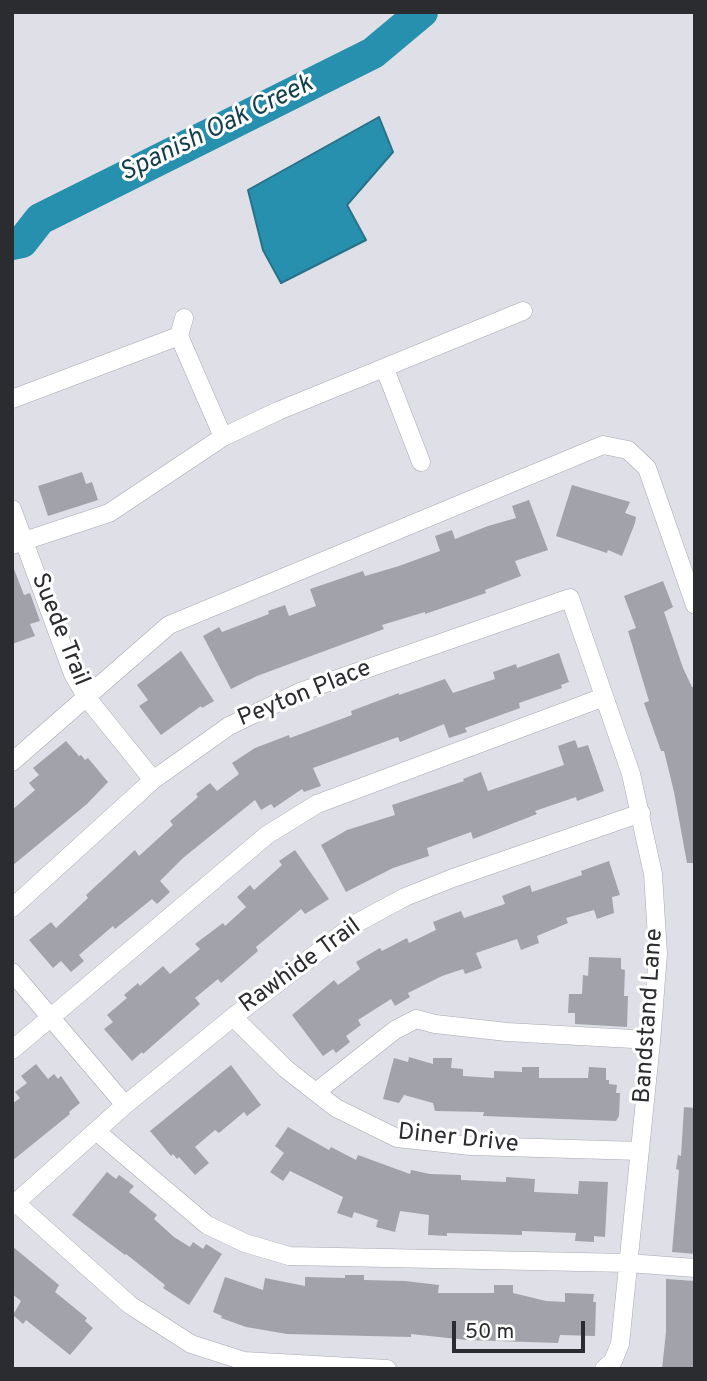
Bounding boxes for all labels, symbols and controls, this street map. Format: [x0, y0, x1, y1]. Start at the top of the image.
water label: Spanish Oak Creek [116, 70, 318, 190]
street label: Suede Trail [23, 569, 95, 691]
street label: Peyton Place [234, 655, 376, 735]
street label: Rawhide Trail [235, 913, 367, 1021]
street label: Bandstand Lane [630, 928, 670, 1104]
street label: Diner Drive [396, 1119, 520, 1161]
scale bar [455, 1308, 588, 1352]
text: 50 m [465, 1319, 514, 1346]

